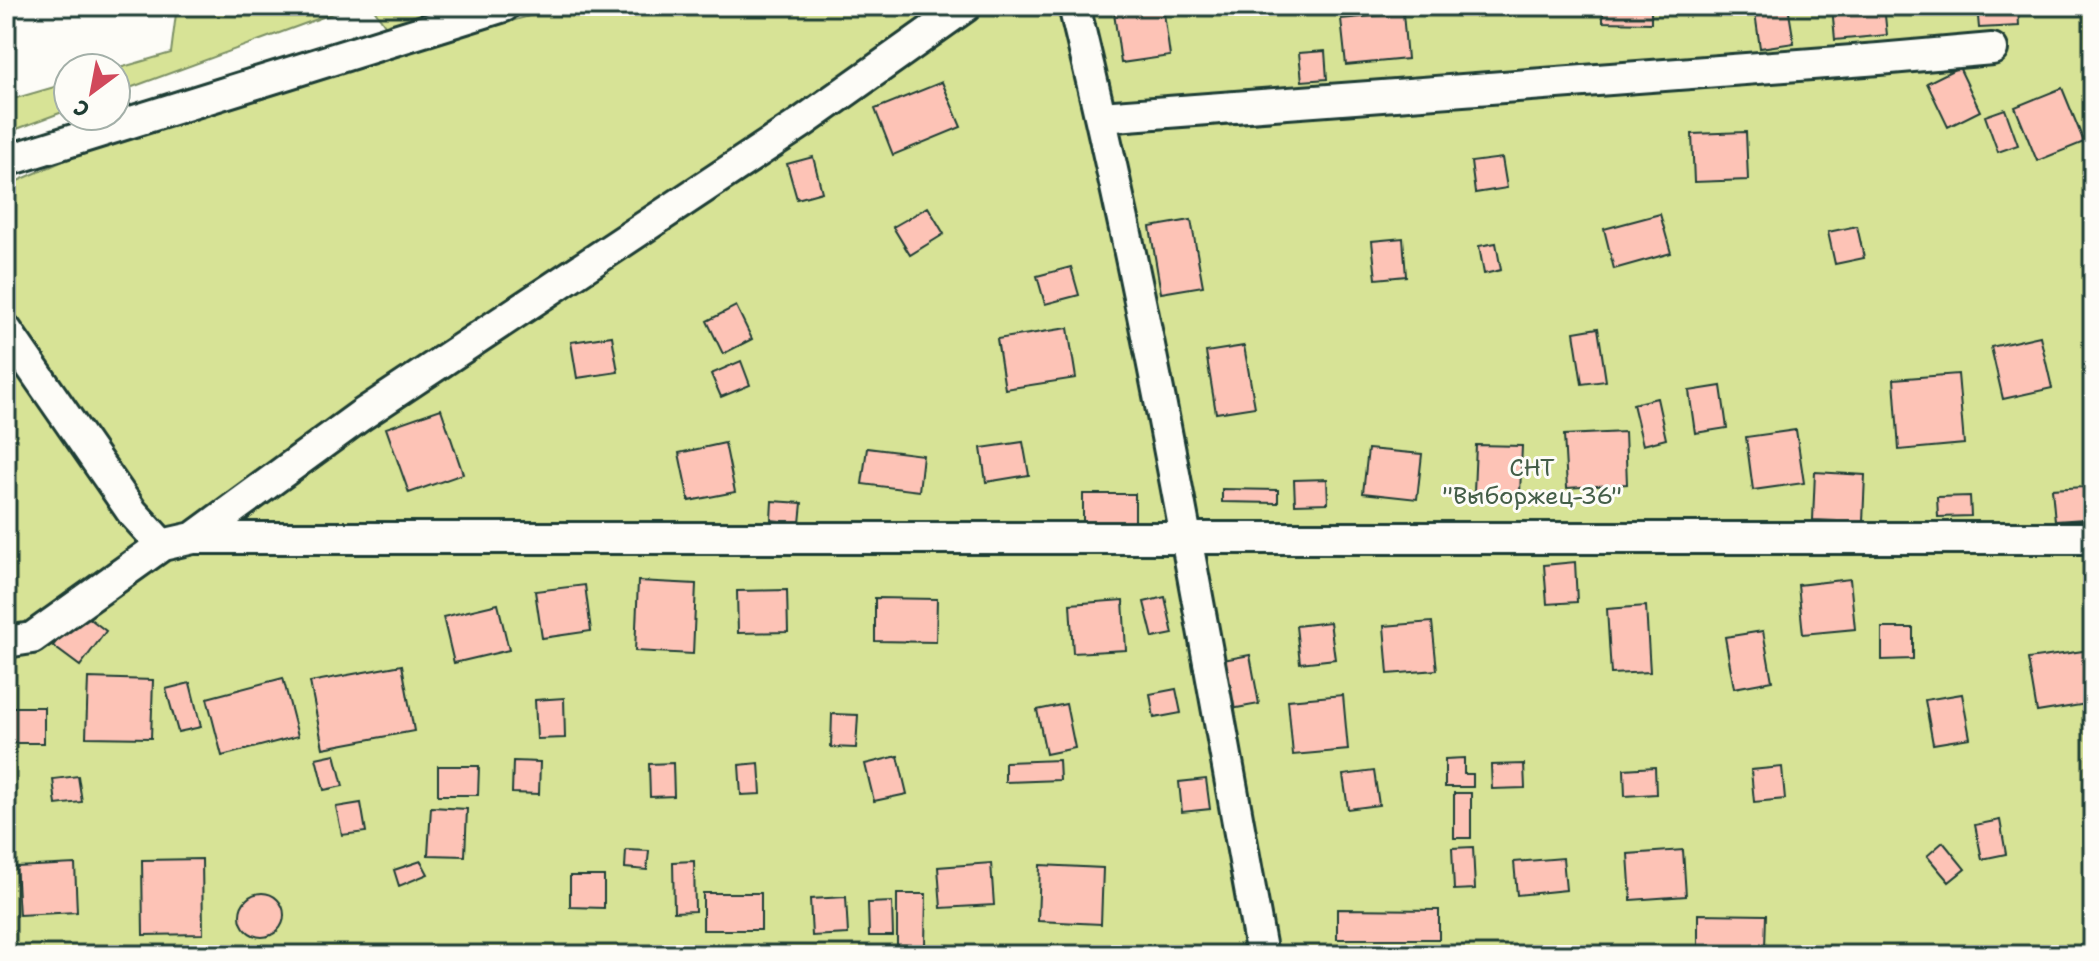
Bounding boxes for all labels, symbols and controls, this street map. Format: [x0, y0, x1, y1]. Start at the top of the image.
north arrow [52, 52, 132, 132]
text: С [68, 93, 95, 124]
park label: СНТ "Выборжец-36" [1442, 452, 1622, 512]

